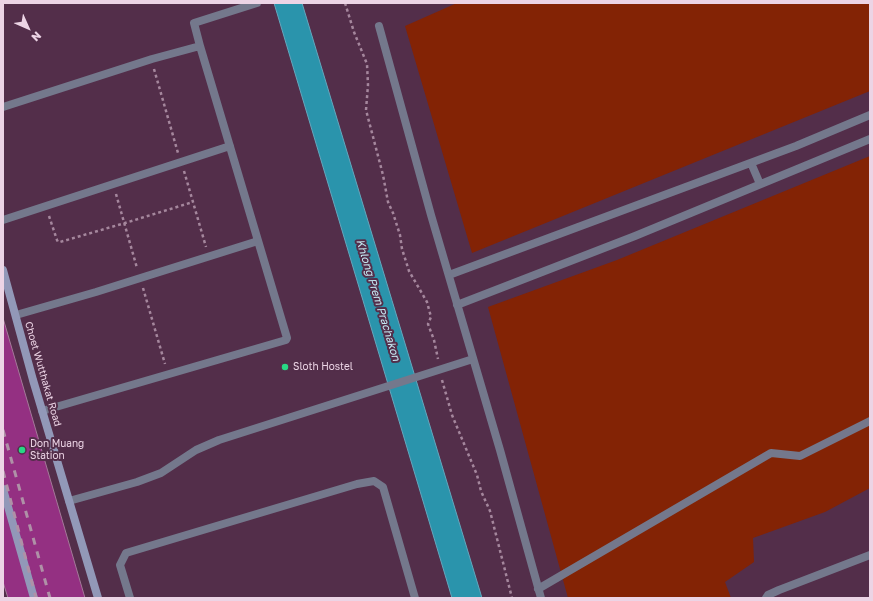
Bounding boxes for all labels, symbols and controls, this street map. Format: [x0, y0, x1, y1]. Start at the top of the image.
north arrow [8, 8, 48, 48]
text: N [29, 29, 44, 44]
water label: Khlong Prem Prachakon [353, 237, 403, 363]
street label: Choet Wutthakat Road [22, 320, 64, 428]
place label: Sloth Hostel [293, 361, 353, 373]
marker: Sloth Hostel [280, 362, 290, 372]
place label: Don Muang Station [30, 438, 84, 462]
marker: Don Muang Station [17, 445, 27, 455]

